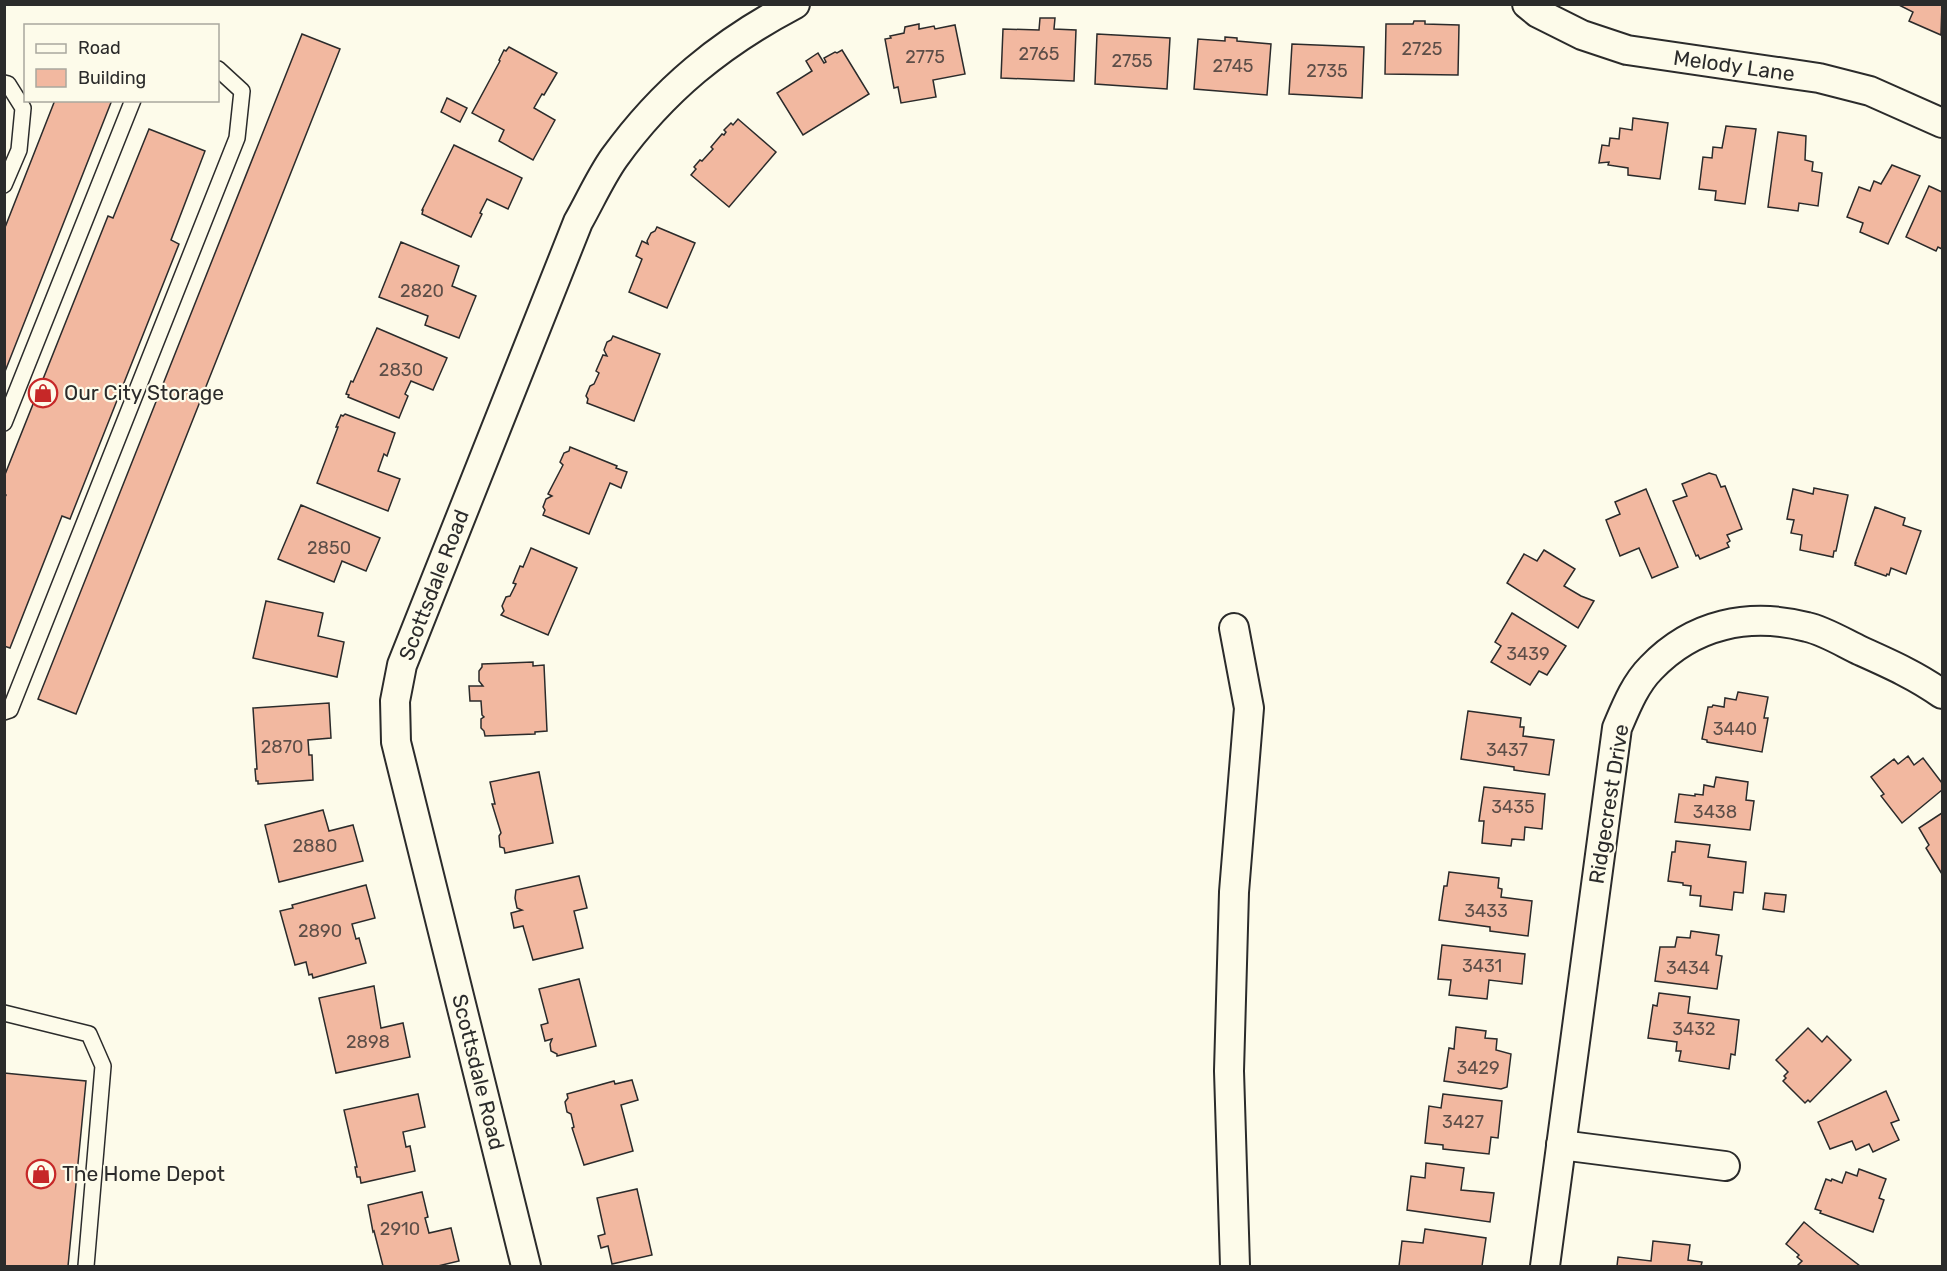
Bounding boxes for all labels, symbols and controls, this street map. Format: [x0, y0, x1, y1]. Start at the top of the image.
legend [24, 24, 219, 102]
text: Road [78, 37, 121, 59]
house number: 2725 [1401, 38, 1443, 60]
house number: 2765 [1019, 43, 1059, 65]
street label: Melody Lane [1672, 45, 1796, 86]
house number: 2775 [905, 46, 945, 68]
house number: 2755 [1111, 50, 1153, 72]
house number: 2745 [1212, 55, 1254, 77]
house number: 2735 [1306, 60, 1348, 82]
text: Building [78, 67, 146, 89]
house number: 2820 [400, 280, 444, 302]
house number: 2830 [379, 359, 423, 381]
shop icon: Our City Storage [27, 377, 59, 409]
place label: Our City Storage [64, 380, 224, 405]
street label: Scottsdale Road [393, 506, 474, 664]
house number: 2850 [307, 537, 351, 559]
house number: 3439 [1506, 643, 1550, 665]
house number: 3440 [1713, 718, 1757, 740]
street label: Ridgecrest Drive [1584, 722, 1633, 886]
house number: 2870 [261, 736, 303, 758]
house number: 3437 [1486, 739, 1528, 761]
house number: 3435 [1491, 796, 1535, 818]
house number: 3438 [1693, 801, 1737, 823]
house number: 2880 [293, 835, 337, 857]
house number: 3433 [1464, 900, 1508, 922]
house number: 2890 [298, 920, 342, 942]
house number: 3431 [1462, 955, 1502, 977]
house number: 3434 [1666, 957, 1710, 979]
street label: Scottsdale Road [447, 991, 510, 1152]
house number: 3432 [1672, 1018, 1716, 1040]
house number: 2898 [346, 1031, 390, 1053]
house number: 3429 [1456, 1057, 1500, 1079]
house number: 3427 [1442, 1111, 1484, 1133]
shop icon: The Home Depot [25, 1158, 57, 1190]
place label: The Home Depot [62, 1161, 225, 1186]
house number: 2910 [380, 1218, 420, 1240]

